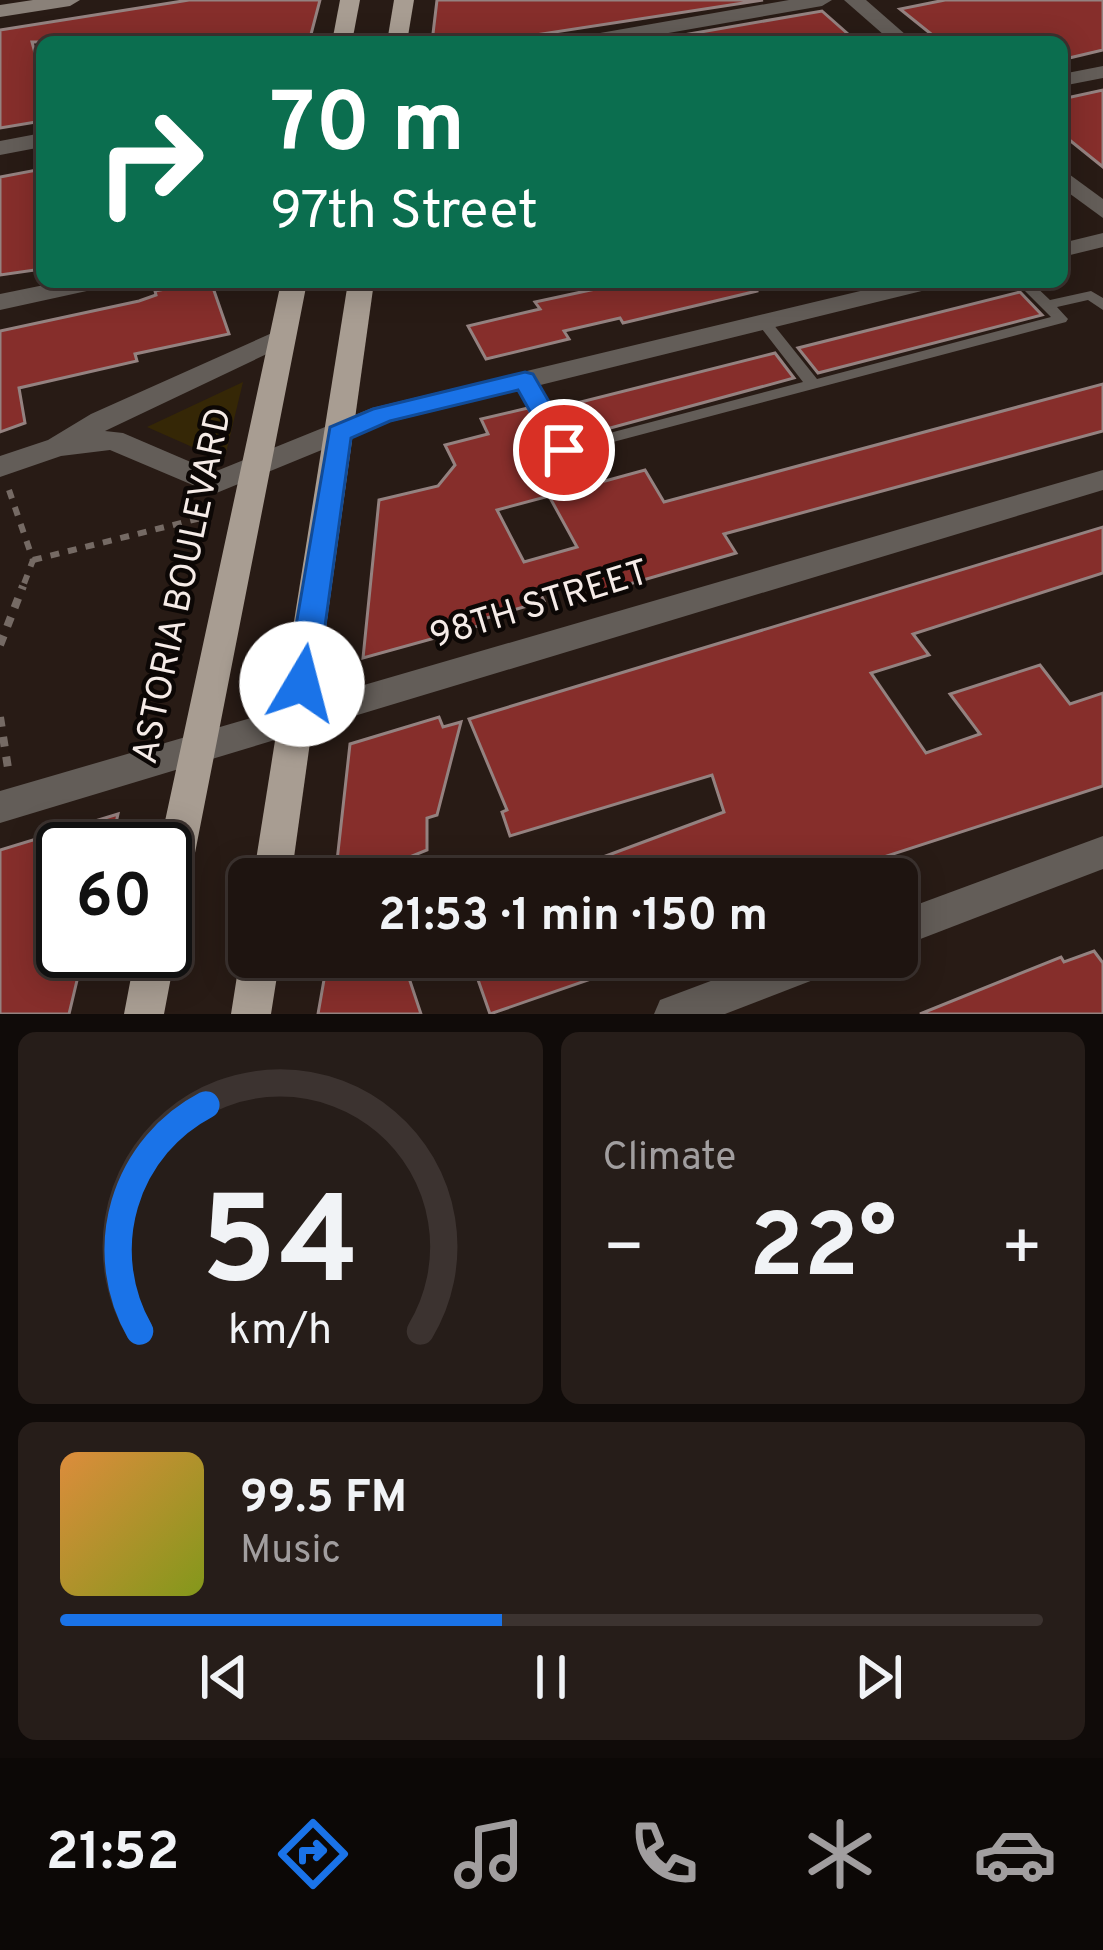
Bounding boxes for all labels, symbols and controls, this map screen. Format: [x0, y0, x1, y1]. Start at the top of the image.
text: 70 m [270, 75, 465, 181]
icon: right [72, 84, 228, 240]
text: 97th Street [270, 179, 538, 248]
pin [513, 399, 615, 501]
street label: ASTORIA BOULEVARD [124, 404, 244, 768]
icon: arrive [531, 417, 597, 483]
street label: 98TH STREET [425, 551, 655, 661]
position arrow [239, 621, 365, 747]
speed limit sign: 60 [36, 822, 192, 978]
text: 21:53 · 1 min · 150 m [378, 889, 768, 946]
text: Climate [603, 1135, 736, 1184]
text: 54 [201, 1170, 360, 1328]
text: 22° [749, 1195, 897, 1308]
text: − [603, 1210, 645, 1293]
text: + [1000, 1210, 1043, 1293]
text: km/h [228, 1305, 332, 1359]
text: 99.5 FM [240, 1471, 407, 1528]
text: Music [240, 1528, 341, 1577]
icon: previous [191, 1644, 257, 1710]
icon: pause [518, 1644, 584, 1710]
icon: next [846, 1644, 912, 1710]
icon: directions [271, 1812, 355, 1896]
icon: music [447, 1812, 531, 1896]
icon: phone [622, 1812, 706, 1896]
icon: climate [798, 1812, 882, 1896]
icon: car [973, 1812, 1057, 1896]
text: 21:52 [46, 1820, 180, 1889]

